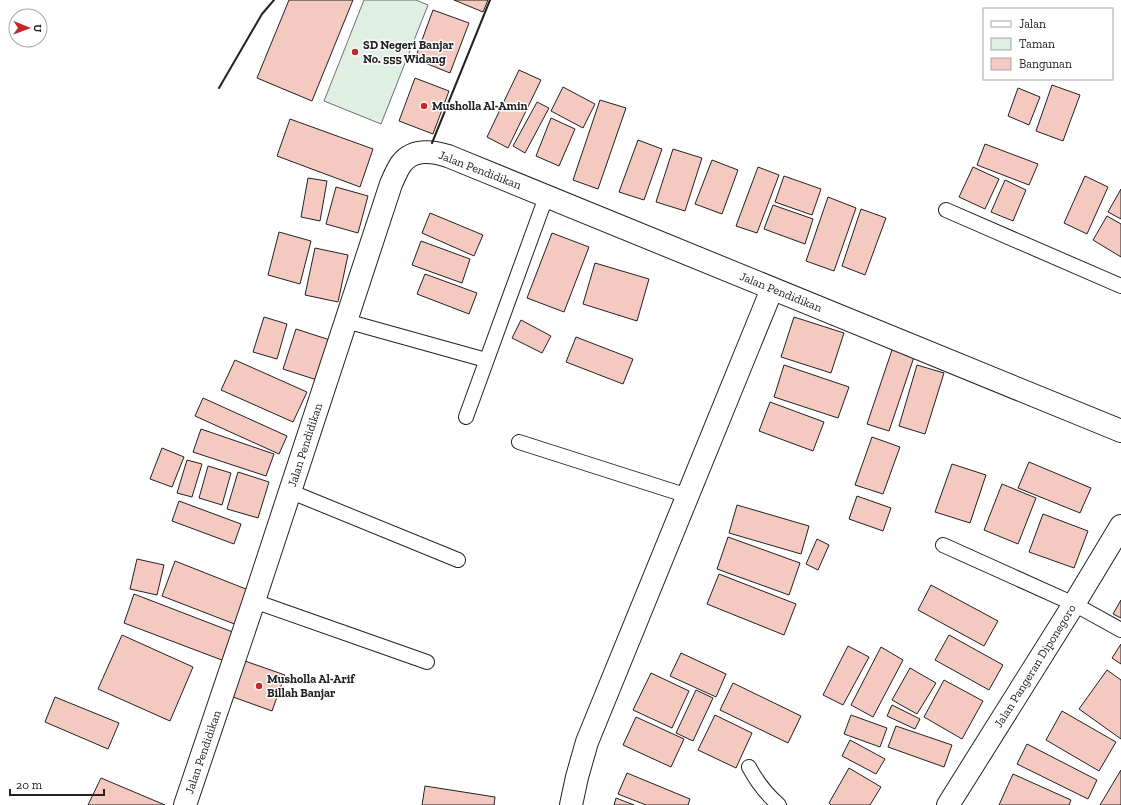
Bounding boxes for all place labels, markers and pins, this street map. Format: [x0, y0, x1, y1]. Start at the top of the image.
place label: SD Negeri Banjar No. 555 Widang [363, 38, 455, 66]
marker: SD Negeri Banjar No. 555 Widang [350, 47, 360, 57]
place label: Musholla Al-Amin [432, 99, 528, 113]
marker: Musholla Al-Amin [419, 101, 429, 111]
place label: Musholla Al-Arif Billah Banjar [267, 672, 356, 701]
marker: Musholla Al-Arif Billah Banjar [254, 681, 264, 691]

